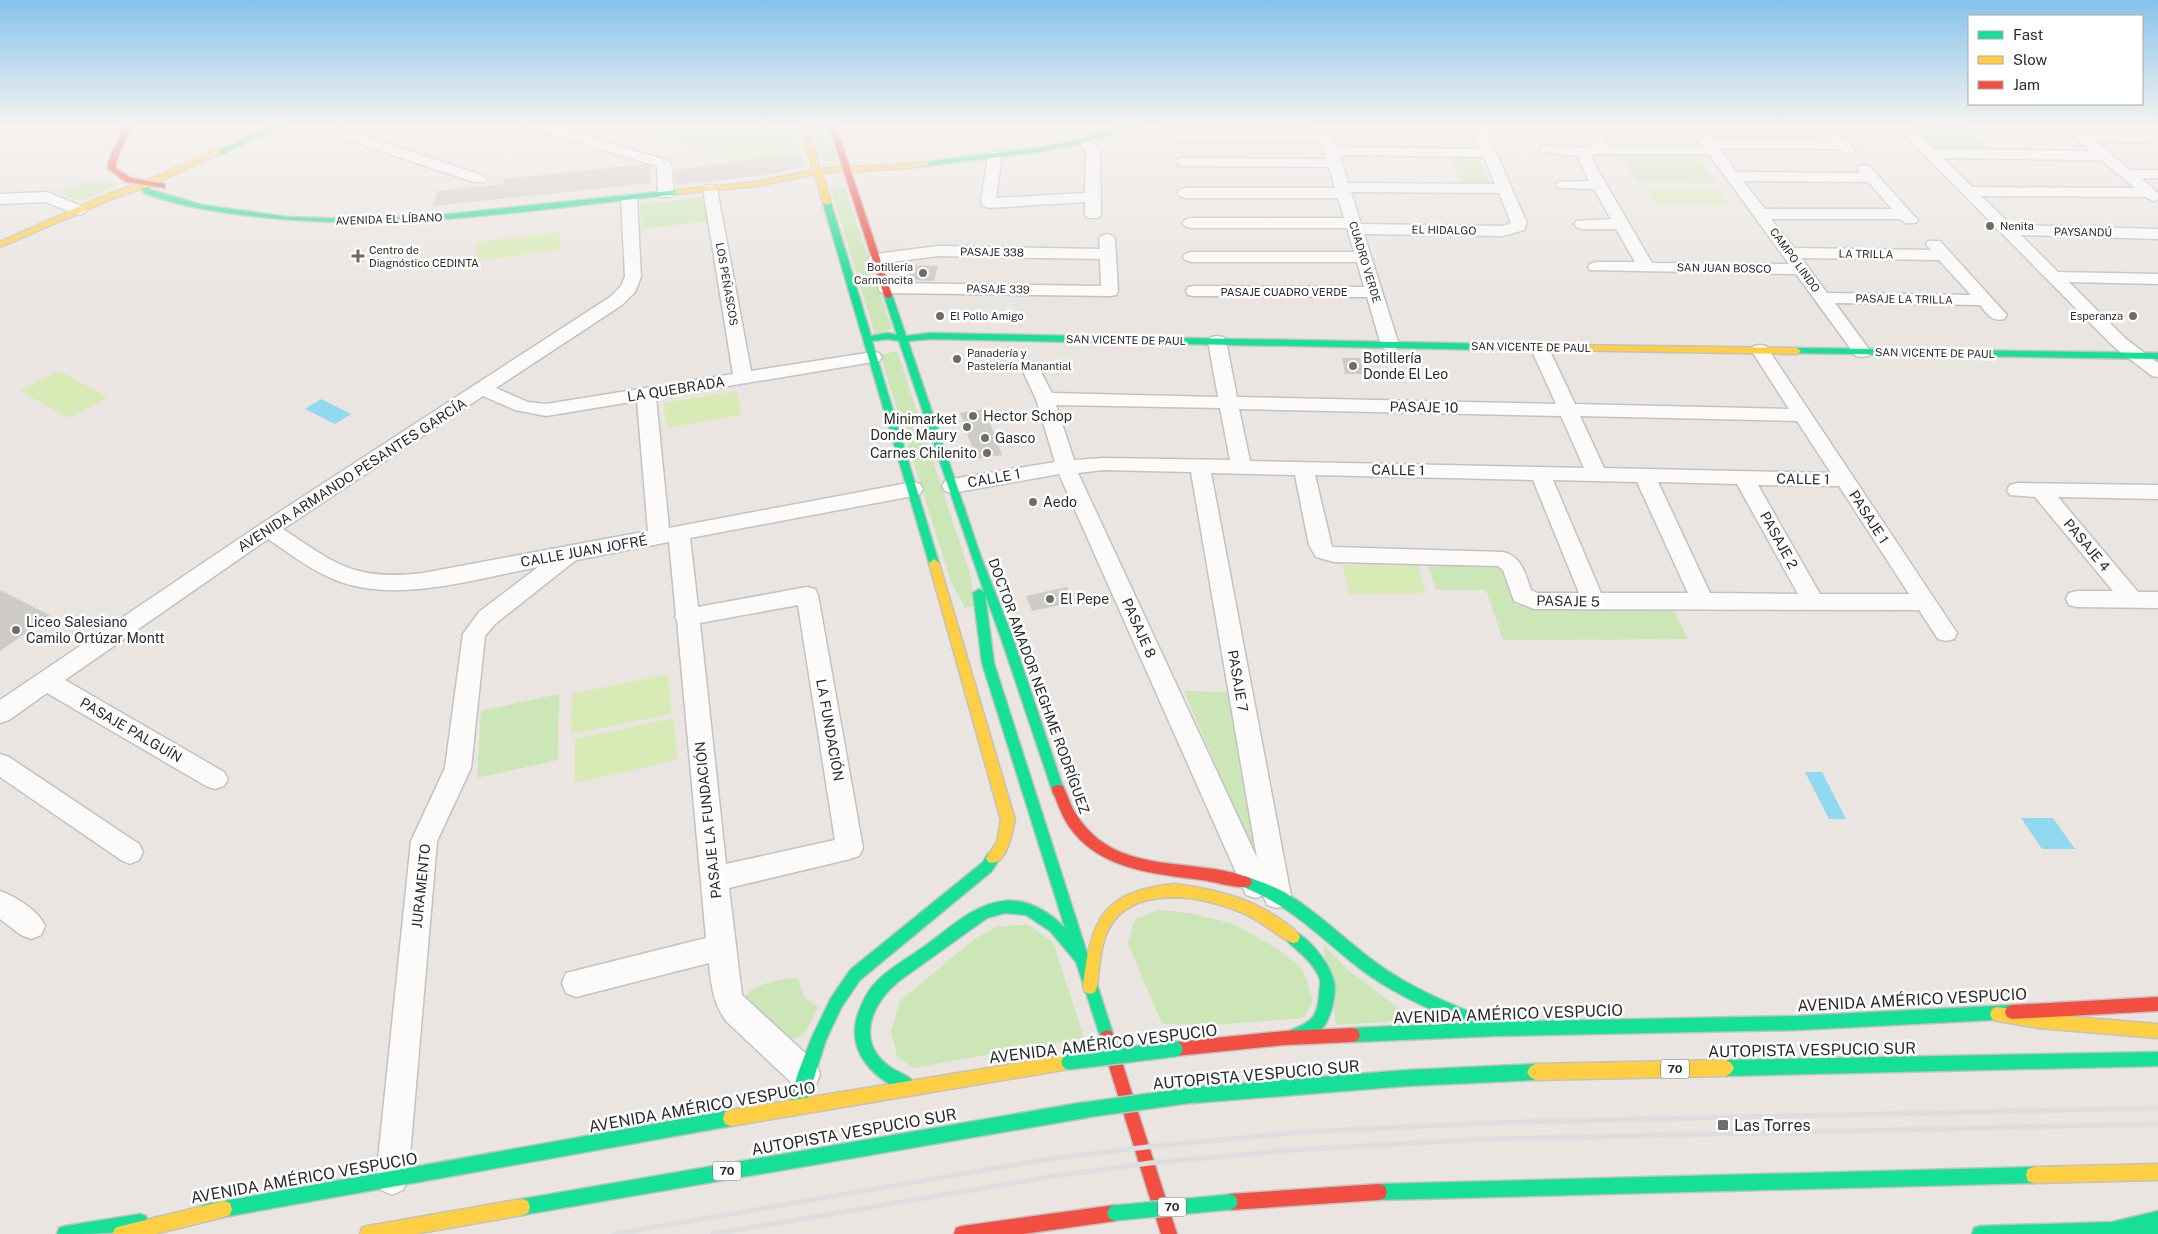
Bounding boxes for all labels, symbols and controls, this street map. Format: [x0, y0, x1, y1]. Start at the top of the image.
legend [1968, 15, 2143, 105]
text: Fast [2013, 26, 2043, 43]
text: Slow [2013, 51, 2048, 68]
text: Jam [2013, 76, 2040, 93]
street label: AVENIDA EL LÍBANO [335, 210, 443, 227]
street label: CUADRO VERDE [1347, 220, 1383, 304]
marker: Nenita [1984, 220, 1996, 232]
place label: Nenita [2000, 220, 2034, 232]
street label: EL HIDALGO [1411, 223, 1477, 237]
street label: PAYSANDÚ [2054, 224, 2112, 239]
street label: CAMPO LINDO [1768, 226, 1822, 294]
street label: LOS PEÑASCOS [714, 241, 740, 327]
place label: Centro de Diagnóstico CEDINTA [369, 244, 479, 269]
street label: PASAJE 338 [960, 245, 1024, 259]
street label: LA TRILLA [1839, 248, 1894, 260]
marker: Centro de Diagnóstico CEDINTA [351, 249, 365, 263]
place label: Botillería Carmencita [854, 261, 913, 286]
street label: SAN JUAN BOSCO [1677, 261, 1771, 275]
marker: Botillería Carmencita [917, 267, 929, 279]
street label: PASAJE 339 [966, 282, 1030, 296]
street label: PASAJE CUADRO VERDE [1220, 286, 1348, 298]
street label: PASAJE LA TRILLA [1855, 292, 1953, 306]
marker: El Pollo Amigo [934, 310, 946, 322]
place label: El Pollo Amigo [950, 310, 1024, 322]
place label: Esperanza [2070, 310, 2123, 322]
marker: Esperanza [2127, 310, 2139, 322]
street label: SAN VICENTE DE PAUL [1066, 333, 1186, 347]
street label: SAN VICENTE DE PAUL [1471, 340, 1591, 354]
street label: SAN VICENTE DE PAUL [1875, 346, 1995, 360]
place label: Panadería y Pastelería Manantial [967, 347, 1071, 372]
place label: Botillería Donde El Leo [1363, 350, 1448, 382]
marker: Panadería y Pastelería Manantial [951, 353, 963, 365]
marker: Botillería Donde El Leo [1347, 360, 1359, 372]
street label: LA QUEBRADA [626, 373, 726, 405]
street label: AVENIDA ARMANDO PESANTES GARCÍA [234, 394, 469, 555]
street label: PASAJE 10 [1389, 398, 1459, 416]
place label: Hector Schop [983, 408, 1072, 424]
marker: Hector Schop [967, 410, 979, 422]
place label: Minimarket Donde Maury [870, 411, 958, 443]
marker: Minimarket Donde Maury [961, 421, 973, 433]
place label: Gasco [995, 430, 1036, 446]
marker: Gasco [979, 432, 991, 444]
place label: Carnes Chilenito [870, 445, 977, 461]
marker: Carnes Chilenito [981, 447, 993, 459]
street label: CALLE 1 [1371, 462, 1425, 478]
street label: CALLE 1 [966, 465, 1022, 491]
street label: CALLE 1 [1776, 471, 1830, 487]
street label: PASAJE 1 [1846, 487, 1892, 547]
place label: Aedo [1043, 494, 1077, 510]
marker: Aedo [1027, 496, 1039, 508]
street label: PASAJE 2 [1757, 509, 1801, 571]
street label: PASAJE 4 [2061, 516, 2114, 575]
street label: CALLE JUAN JOFRÉ [519, 531, 649, 570]
street label: DOCTOR AMADOR NEGHME RODRÍGUEZ [985, 556, 1094, 816]
place label: El Pepe [1060, 591, 1109, 607]
street label: PASAJE 5 [1536, 592, 1600, 610]
marker: El Pepe [1044, 593, 1056, 605]
street label: PASAJE 8 [1119, 596, 1159, 660]
place label: Liceo Salesiano Camilo Ortúzar Montt [26, 614, 165, 646]
marker: Liceo Salesiano Camilo Ortúzar Montt [10, 624, 22, 636]
street label: PASAJE 7 [1225, 649, 1251, 713]
street label: LA FUNDACIÓN [813, 677, 849, 782]
street label: PASAJE PALGUÍN [77, 693, 185, 766]
street label: PASAJE LA FUNDACIÓN [690, 741, 724, 900]
street label: JURAMENTO [409, 843, 433, 929]
street label: AVENIDA AMÉRICO VESPUCIO [1797, 983, 2027, 1016]
street label: AVENIDA AMÉRICO VESPUCIO [1393, 999, 1623, 1028]
street label: AVENIDA AMÉRICO VESPUCIO [988, 1020, 1218, 1067]
street label: AUTOPISTA VESPUCIO SUR [1708, 1039, 1916, 1061]
street label: AUTOPISTA VESPUCIO SUR [1152, 1056, 1360, 1094]
road number: 70 [1661, 1060, 1689, 1078]
street label: AVENIDA AMÉRICO VESPUCIO [587, 1077, 817, 1136]
street label: AUTOPISTA VESPUCIO SUR [750, 1105, 958, 1159]
place label: Las Torres [1734, 1116, 1811, 1135]
marker: Las Torres [1716, 1118, 1730, 1132]
street label: AVENIDA AMÉRICO VESPUCIO [189, 1148, 419, 1207]
road number: 70 [713, 1162, 741, 1180]
road number: 70 [1158, 1198, 1186, 1216]

